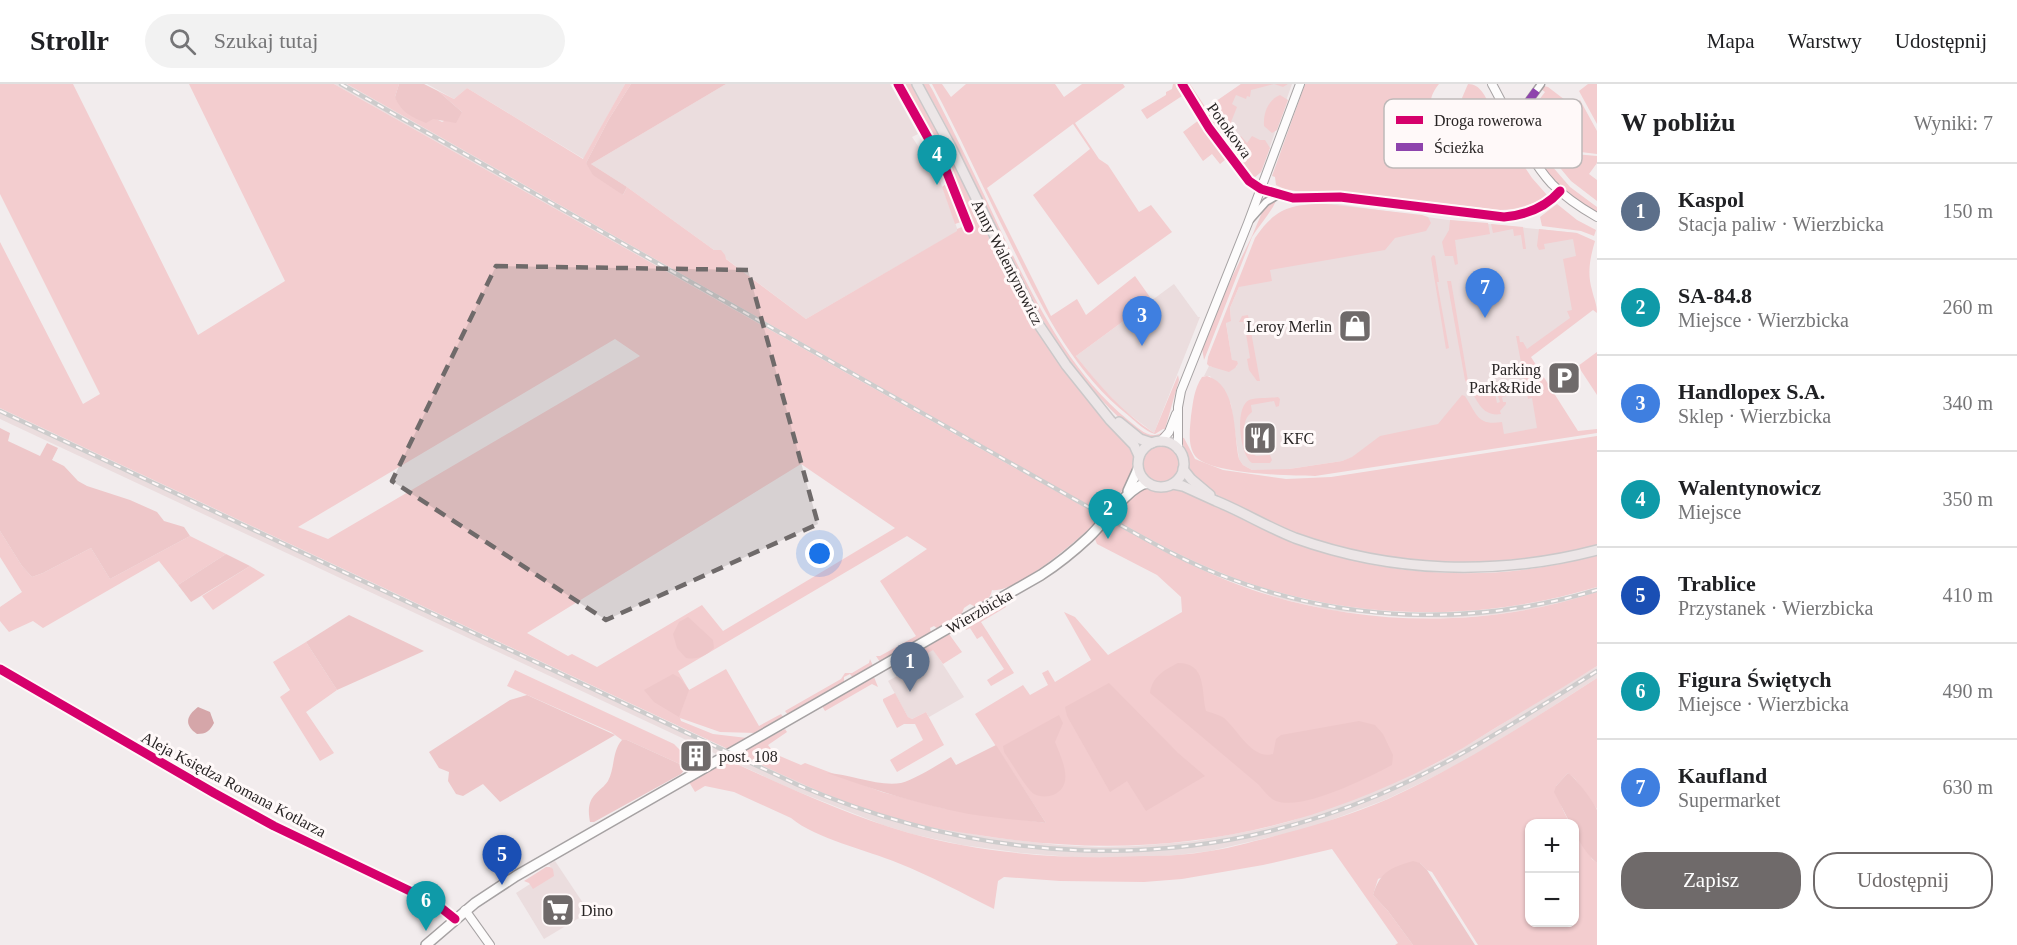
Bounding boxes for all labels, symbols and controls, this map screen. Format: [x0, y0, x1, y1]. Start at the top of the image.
search box [145, 14, 565, 68]
text: Strollr [30, 25, 109, 56]
icon: search [166, 25, 199, 58]
text: Szukaj tutaj [214, 28, 318, 53]
text: Mapa [1707, 29, 1755, 53]
text: Warstwy [1788, 29, 1862, 53]
text: Udostępnij [1895, 29, 1987, 53]
street label: Potokowa [1204, 99, 1255, 161]
legend [1384, 99, 1582, 168]
text: W pobliżu [1621, 108, 1735, 137]
text: Droga rowerowa [1434, 112, 1542, 130]
text: Wyniki: 7 [1914, 112, 1993, 134]
pin: 4 [918, 135, 956, 185]
text: Ścieżka [1434, 138, 1484, 156]
text: Kaspol [1678, 187, 1744, 212]
street label: Anny Walentynowicz [968, 197, 1047, 328]
text: 1 [1636, 200, 1646, 222]
text: 150 m [1942, 200, 1993, 222]
text: Stacja paliw · Wierzbicka [1678, 213, 1884, 235]
pin: 7 [1466, 268, 1504, 318]
text: SA-84.8 [1678, 283, 1752, 308]
pin: 3 [1122, 296, 1162, 346]
text: 2 [1636, 296, 1646, 318]
text: 260 m [1942, 296, 1993, 318]
shop icon: Leroy Merlin [1337, 308, 1373, 344]
text: Miejsce · Wierzbicka [1678, 309, 1849, 331]
place label: Leroy Merlin [1246, 318, 1332, 336]
parking icon: Parking Park&Ride [1546, 360, 1582, 396]
place label: Parking Park&Ride [1469, 361, 1541, 396]
text: Handlopex S.A. [1678, 379, 1825, 404]
text: 3 [1636, 392, 1646, 414]
text: 340 m [1942, 392, 1993, 414]
text: Sklep · Wierzbicka [1678, 405, 1831, 427]
restaurant icon: KFC [1242, 420, 1278, 456]
place label: KFC [1283, 430, 1314, 447]
text: Walentynowicz [1678, 475, 1821, 500]
text: 4 [1636, 488, 1646, 510]
text: 350 m [1942, 488, 1993, 510]
pin: 2 [1088, 490, 1128, 539]
text: Miejsce [1678, 501, 1741, 523]
your location [805, 539, 834, 568]
text: Trablice [1678, 571, 1756, 596]
text: 5 [1636, 584, 1646, 606]
text: 410 m [1942, 584, 1993, 606]
street label: Wierzbicka [943, 586, 1015, 637]
text: Przystanek · Wierzbicka [1678, 597, 1873, 619]
pin: 1 [890, 642, 930, 692]
text: Figura Świętych [1678, 667, 1831, 692]
text: 6 [1636, 680, 1646, 702]
text: 490 m [1942, 680, 1993, 702]
text: Miejsce · Wierzbicka [1678, 693, 1849, 715]
street label: Aleja Księdza Romana Kotlarza [138, 728, 329, 841]
building icon: post. 108 [678, 738, 714, 774]
place label: post. 108 [719, 748, 778, 766]
text: Kaufland [1678, 763, 1767, 788]
text: 7 [1636, 776, 1646, 798]
text: 630 m [1942, 776, 1993, 798]
text: Supermarket [1678, 789, 1780, 811]
map controls [1525, 819, 1579, 927]
button: + [1525, 819, 1579, 873]
pin: 5 [482, 836, 522, 885]
button: Zapisz [1621, 852, 1801, 909]
button: Udostępnij [1813, 852, 1993, 909]
button: − [1525, 873, 1579, 927]
pin: 6 [406, 882, 446, 931]
supermarket icon: Dino [540, 892, 576, 928]
place label: Dino [581, 902, 613, 919]

